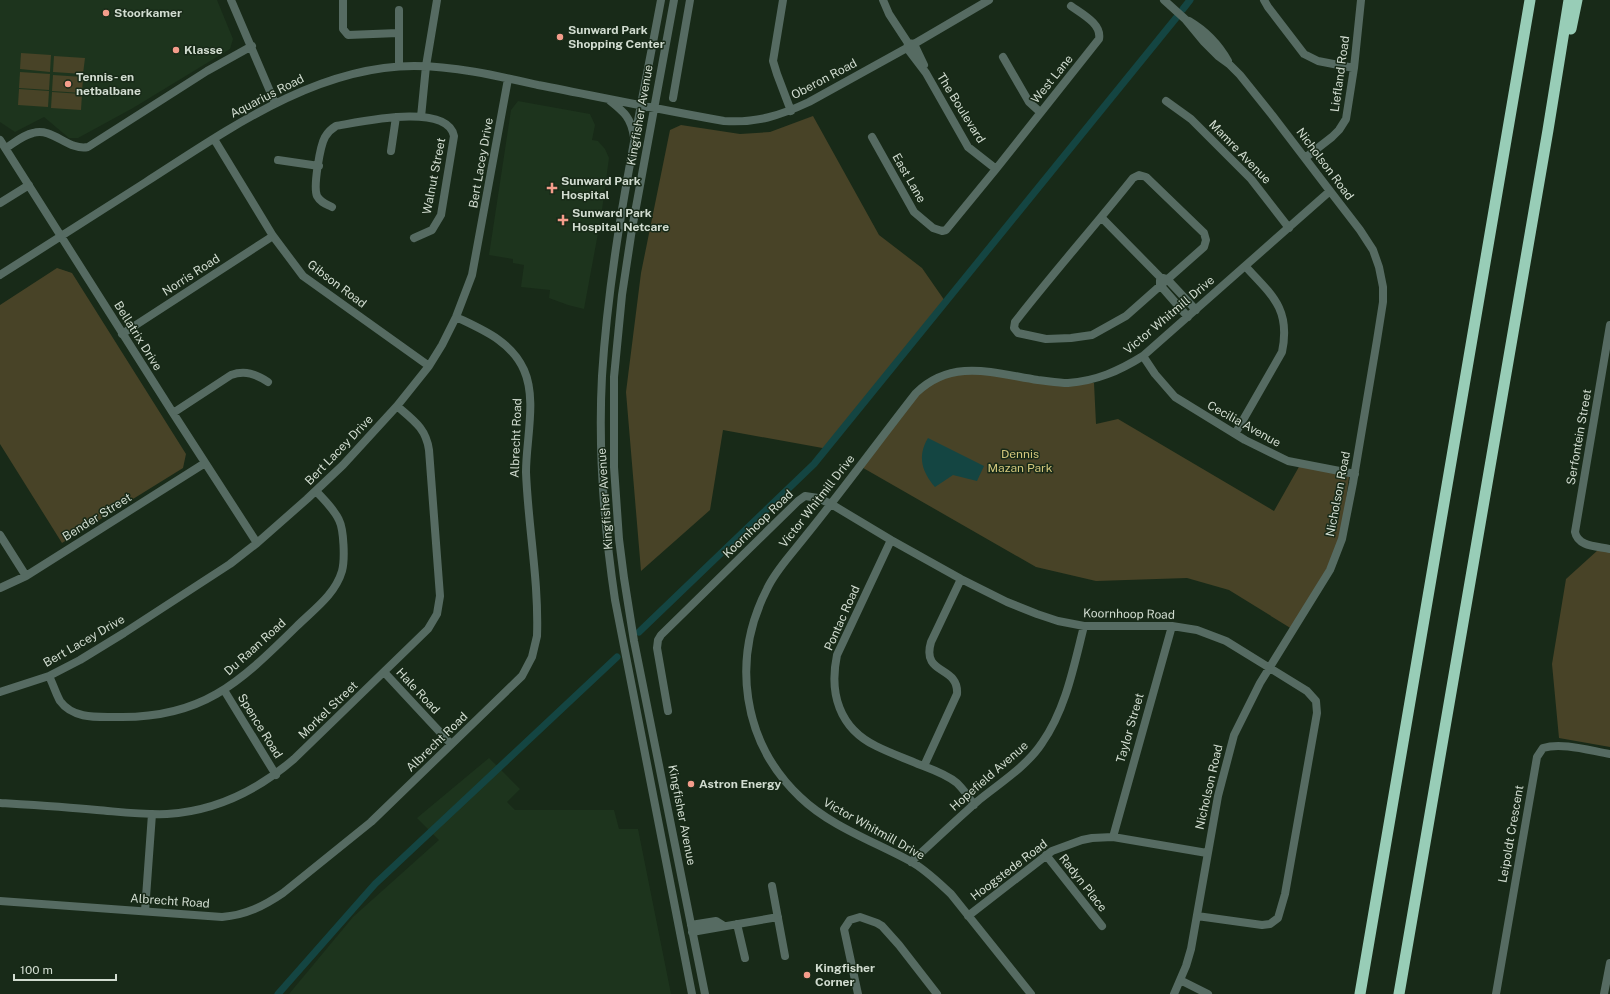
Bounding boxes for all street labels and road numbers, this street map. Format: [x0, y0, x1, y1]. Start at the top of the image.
street label: Liefland Road [1328, 35, 1352, 113]
street label: West Lane [1028, 52, 1076, 106]
street label: Oberon Road [789, 56, 859, 102]
street label: Kingfisher Avenue [624, 63, 656, 166]
street label: The Boulevard [934, 70, 988, 146]
street label: Aquarius Road [228, 71, 306, 121]
street label: Bert Lacey Drive [466, 117, 496, 209]
street label: Mamre Avenue [1206, 117, 1274, 187]
street label: Nicholson Road [1293, 125, 1357, 203]
street label: Walnut Street [420, 136, 448, 215]
street label: East Lane [889, 151, 929, 205]
street label: Norris Road [160, 251, 222, 299]
street label: Gibson Road [305, 257, 369, 311]
street label: Victor Whitmill Drive [1121, 273, 1217, 357]
street label: Bellatrix Drive [111, 299, 165, 373]
street label: Serfontein Street [1564, 388, 1594, 486]
street label: Albrecht Road [508, 398, 524, 478]
street label: Cecilia Avenue [1205, 398, 1283, 450]
street label: Bert Lacey Drive [302, 412, 376, 488]
street label: Kingfisher Avenue [594, 447, 616, 550]
street label: Nicholson Road [1323, 450, 1353, 538]
street label: Victor Whitmill Drive [776, 452, 858, 550]
street label: Koornhoop Road [720, 487, 796, 561]
street label: Bender Street [60, 490, 134, 544]
street label: Pontac Road [821, 583, 863, 653]
street label: Koornhoop Road [1083, 606, 1175, 622]
street label: Bert Lacey Drive [41, 612, 127, 670]
street label: Du Raan Road [221, 616, 289, 678]
street label: Hale Road [393, 665, 443, 717]
street label: Morkel Street [295, 678, 361, 742]
street label: Spence Road [235, 691, 285, 761]
street label: Taylor Street [1113, 691, 1147, 765]
street label: Albrecht Road [403, 709, 471, 775]
street label: Hopefield Avenue [947, 738, 1031, 814]
street label: Nicholson Road [1192, 743, 1226, 831]
street label: Kingfisher Avenue [665, 764, 699, 867]
street label: Leipoldt Crescent [1496, 784, 1527, 884]
street label: Victor Whitmill Drive [821, 795, 927, 863]
street label: Hoogstede Road [968, 837, 1050, 903]
street label: Radyn Place [1056, 851, 1110, 915]
street label: Albrecht Road [130, 891, 210, 911]

